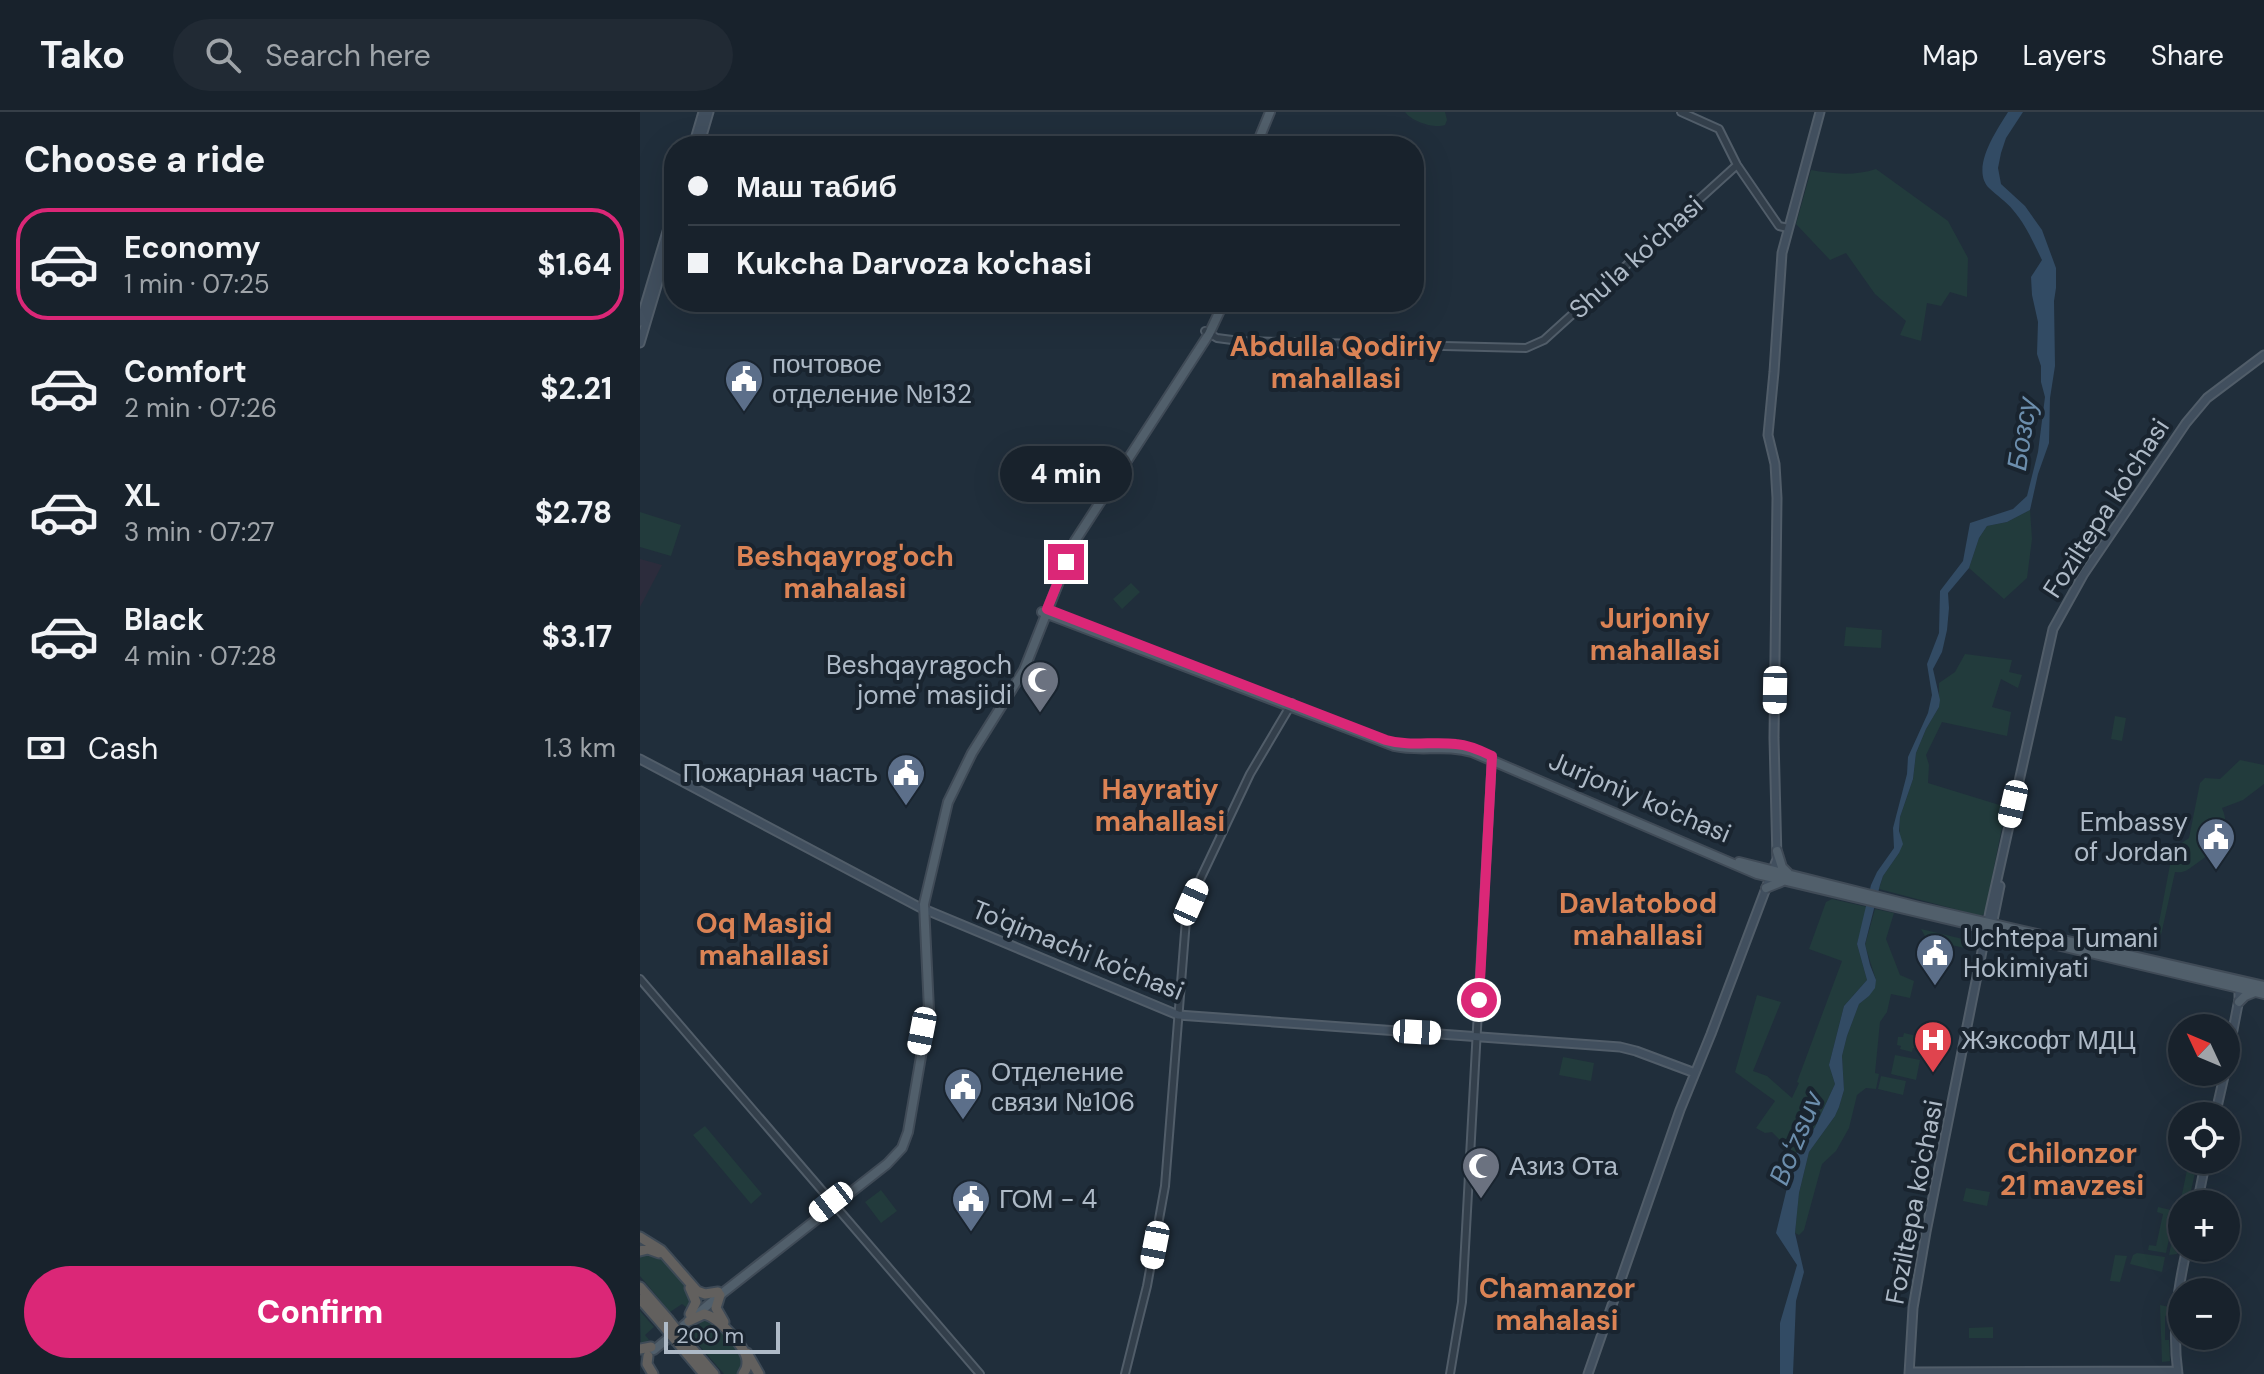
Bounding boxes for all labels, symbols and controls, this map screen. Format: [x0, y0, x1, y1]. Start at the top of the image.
search box [173, 19, 733, 91]
text: Tako [40, 30, 125, 80]
icon: search [201, 33, 245, 77]
text: Search here [265, 36, 431, 75]
text: Map [1922, 37, 1979, 74]
text: Layers [2023, 37, 2107, 74]
text: Share [2151, 37, 2224, 74]
text: Choose a ride [24, 136, 265, 183]
text: Маш табиб [736, 167, 897, 206]
street label: Shu'la ko'chasi [1562, 188, 1710, 326]
icon: car [28, 228, 100, 300]
text: Economy [124, 228, 261, 267]
text: Kukcha Darvoza ko'chasi [736, 244, 1092, 283]
text: $1.64 [537, 245, 612, 284]
text: 1 min · 07:25 [124, 267, 270, 301]
district label: Abdulla Qodiriy mahallasi [1230, 328, 1442, 397]
place label: почтовое отделение №132 [772, 347, 972, 411]
icon: car [28, 352, 100, 424]
text: Comfort [124, 352, 247, 391]
public building icon: почтовое отделение №132 [723, 358, 765, 413]
text: $2.21 [540, 369, 612, 408]
text: 2 min · 07:26 [124, 391, 277, 425]
water label: Бозсу [1998, 393, 2046, 473]
street label: Foziltepa ko'chasi [2035, 412, 2177, 604]
callout: 4 min [1000, 446, 1132, 502]
text: 4 min [1030, 457, 1102, 491]
icon: car [28, 476, 100, 548]
text: XL [124, 476, 161, 515]
text: $2.78 [535, 493, 612, 532]
text: 3 min · 07:27 [124, 515, 275, 549]
district label: Beshqayrog'och mahalasi [736, 538, 954, 607]
route end [1048, 544, 1084, 580]
icon: car [28, 600, 100, 672]
text: Black [124, 600, 204, 639]
district label: Jurjoniy mahallasi [1590, 600, 1720, 669]
text: $3.17 [542, 617, 612, 656]
text: 4 min · 07:28 [124, 639, 277, 673]
place label: Beshqayragoch jome' masjidi [826, 648, 1012, 712]
mosque icon: Beshqayragoch jome' masjidi [1019, 659, 1061, 714]
car [1763, 666, 1787, 714]
icon: cash [24, 726, 68, 770]
text: Cash [88, 729, 158, 768]
text: 1.3 km [544, 731, 616, 765]
street label: Jurjoniy ko'chasi [1544, 743, 1736, 851]
public building icon: Пожарная часть [885, 752, 927, 807]
place label: Пожарная часть [683, 756, 878, 790]
district label: Hayratiy mahallasi [1095, 771, 1225, 840]
car [1996, 778, 2030, 830]
place label: Embassy of Jordan [2074, 805, 2188, 869]
public building icon: Embassy of Jordan [2195, 816, 2237, 871]
car [1170, 875, 1212, 929]
district label: Davlatobod mahallasi [1559, 885, 1717, 954]
street label: To'qimachi ko'chasi [967, 892, 1189, 1008]
district label: Oq Masjid mahallasi [696, 905, 832, 974]
place label: Uchtepa Tumani Hokimiyati [1963, 921, 2158, 985]
public building icon: Uchtepa Tumani Hokimiyati [1914, 932, 1956, 987]
route start [1461, 982, 1497, 1018]
car [906, 1005, 938, 1057]
north arrow [2168, 1014, 2240, 1086]
map controls [2168, 1014, 2240, 1350]
car [1392, 1019, 1442, 1045]
hospital icon: Жэксофт МДЦ [1912, 1019, 1954, 1074]
place label: Жэксофт МДЦ [1961, 1023, 2136, 1057]
place label: Отделение связи №106 [991, 1055, 1135, 1119]
public building icon: Отделение связи №106 [942, 1066, 984, 1121]
water label: Boʻzsuv [1760, 1085, 1832, 1190]
street label: Foziltepa ko'chasi [1878, 1097, 1950, 1307]
button: locate [2168, 1102, 2240, 1174]
district label: Chilonzor 21 mavzesi [2000, 1135, 2144, 1204]
mosque icon: Азиз Ота [1460, 1145, 1502, 1200]
place label: Азиз Ота [1509, 1149, 1618, 1183]
car [805, 1178, 857, 1226]
public building icon: ГОМ - 4 [950, 1178, 992, 1233]
place label: ГОМ - 4 [999, 1182, 1097, 1216]
button: + [2168, 1190, 2240, 1262]
car [1139, 1219, 1171, 1271]
button: Confirm [24, 1266, 616, 1358]
district label: Chamanzor mahalasi [1479, 1270, 1635, 1339]
button: − [2168, 1278, 2240, 1350]
scale bar [664, 1318, 780, 1354]
text: 200 m [676, 1321, 744, 1350]

